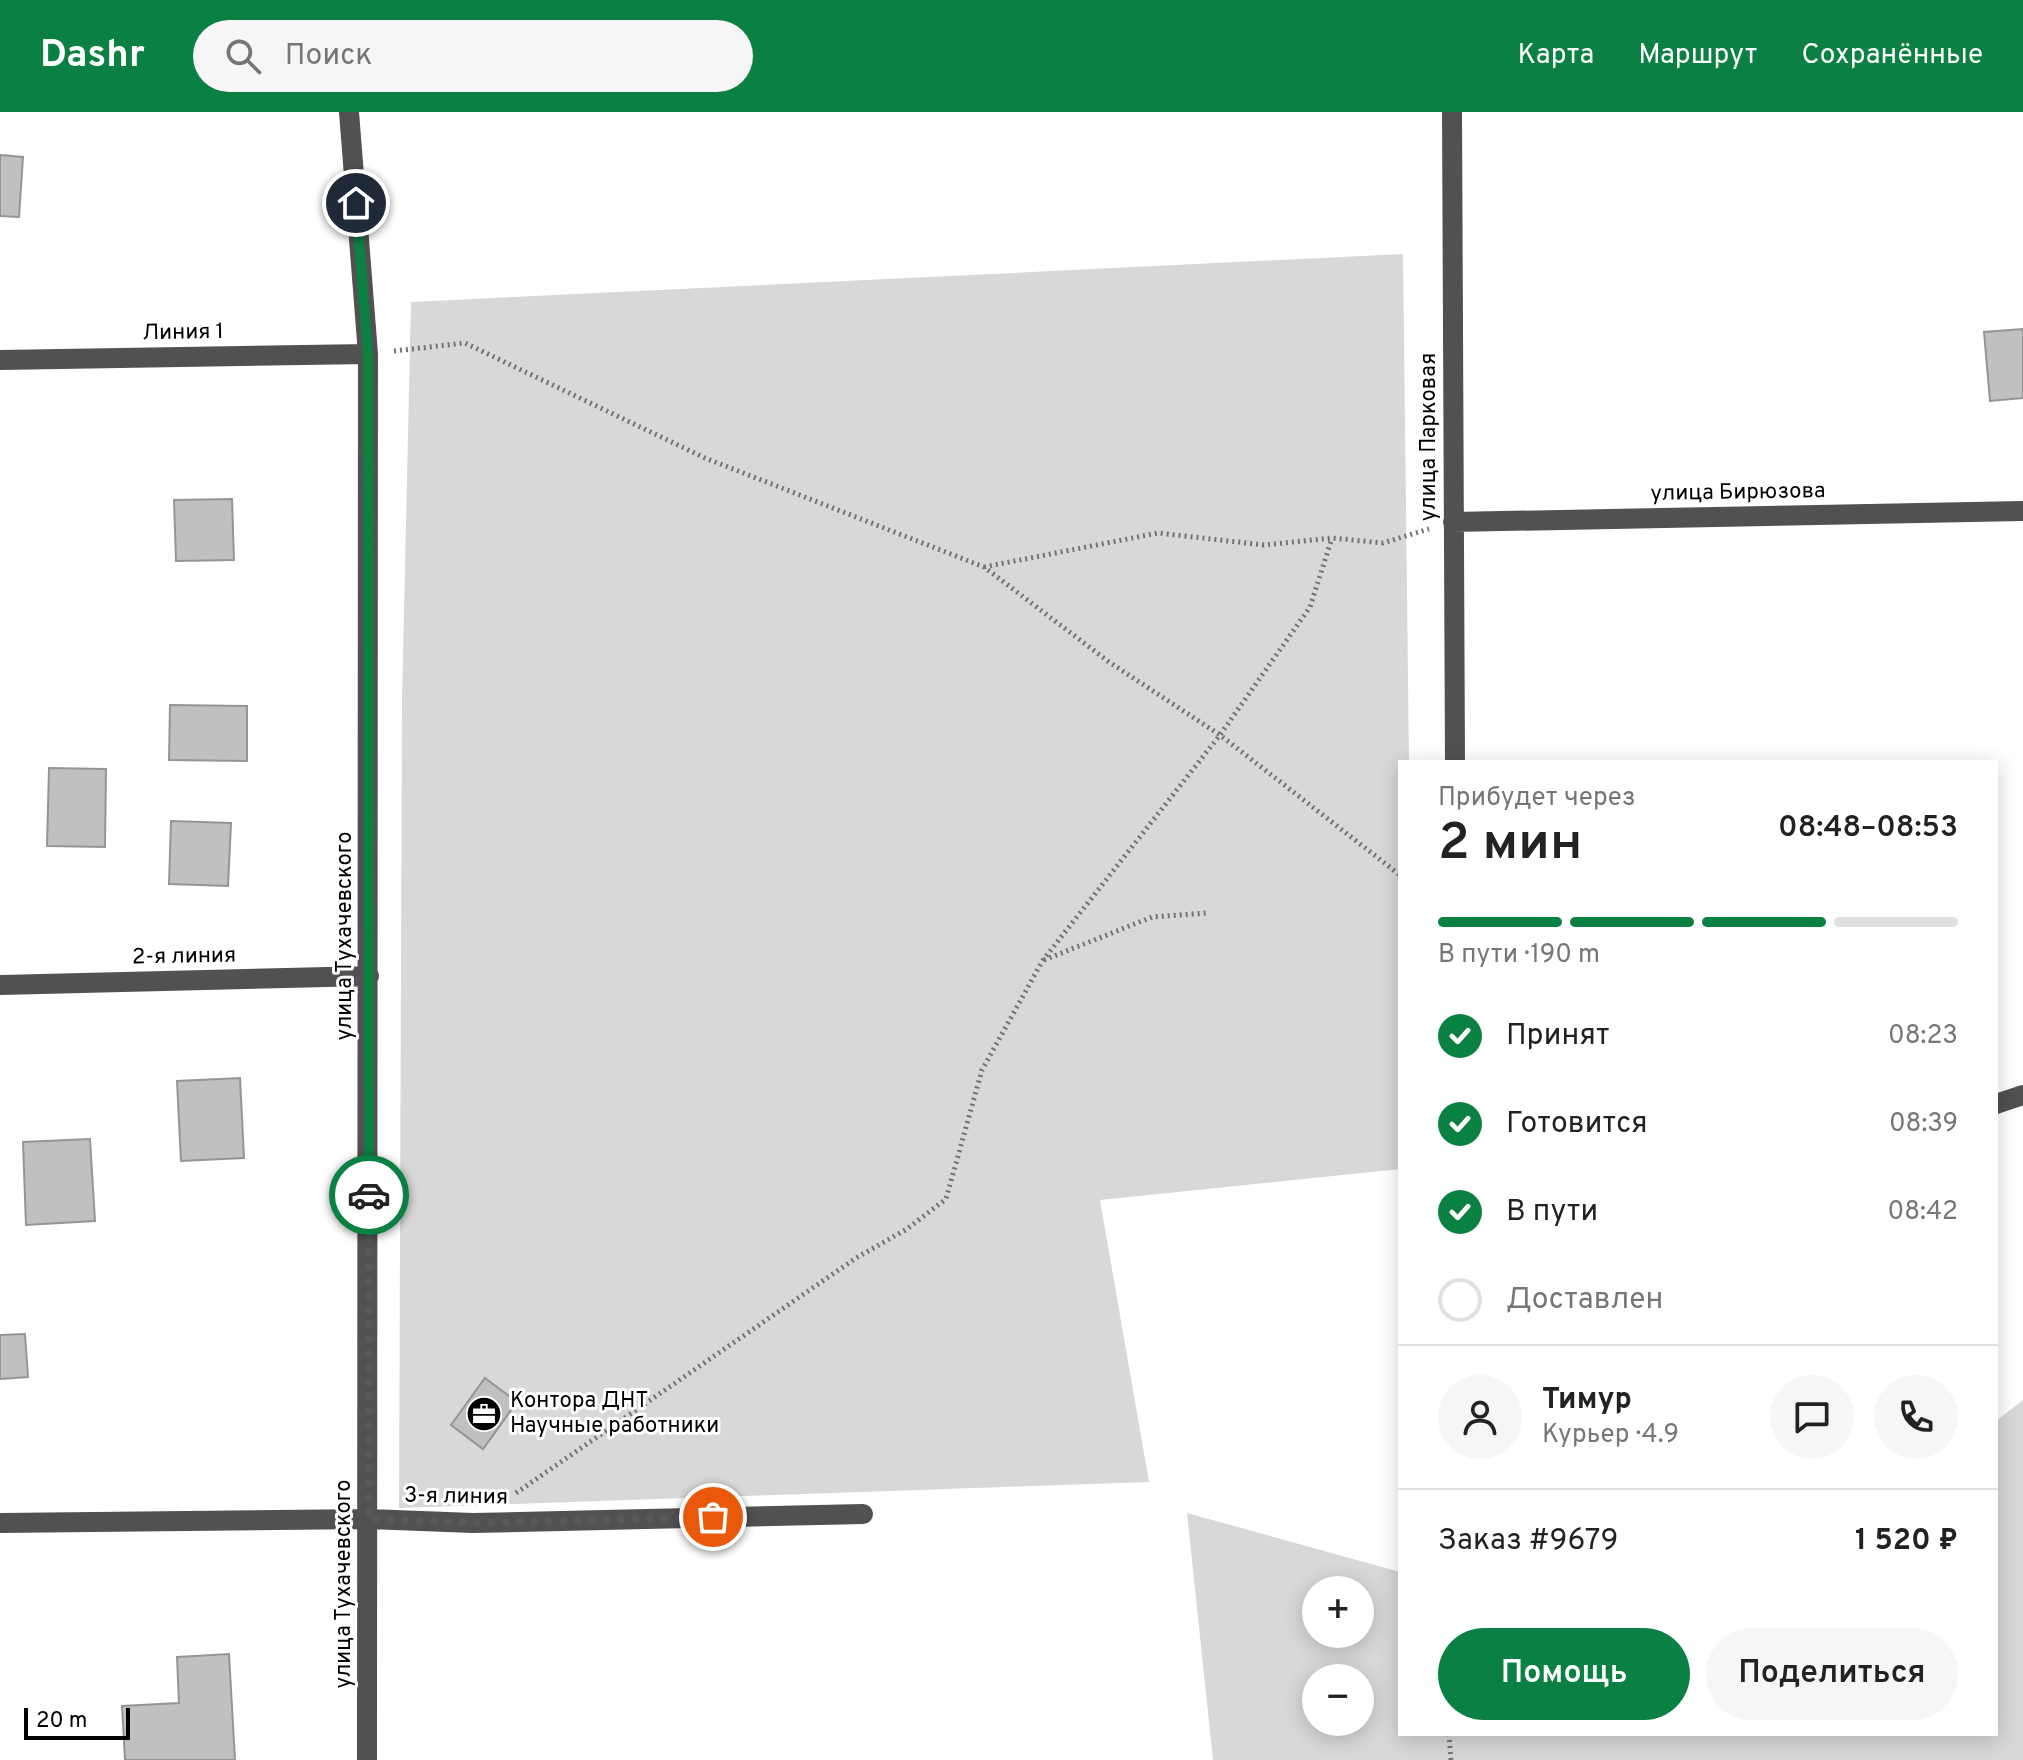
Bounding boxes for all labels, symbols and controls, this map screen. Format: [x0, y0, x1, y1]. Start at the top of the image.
search box [193, 20, 753, 92]
text: Dashr [40, 32, 145, 81]
icon: search [221, 34, 265, 78]
text: Поиск [285, 38, 372, 75]
text: Карта [1518, 38, 1594, 74]
text: Маршрут [1638, 38, 1757, 74]
text: Сохранённые [1801, 38, 1983, 74]
pin [322, 169, 390, 237]
icon: home [334, 181, 378, 225]
street label: Линия 1 [142, 319, 224, 347]
street label: улица Парковая [1416, 353, 1443, 521]
street label: улица Бирюзова [1650, 478, 1826, 508]
text: Прибудет через [1438, 782, 1636, 815]
text: 08:48–08:53 [1778, 810, 1958, 847]
text: 2 мин [1438, 812, 1582, 878]
street label: улица Тухачевского [332, 831, 359, 1041]
text: В пути · 190 m [1438, 939, 1600, 972]
street label: 2-я линия [132, 943, 236, 971]
icon: check [1438, 1014, 1482, 1058]
text: Принят [1506, 1018, 1610, 1055]
text: 08:23 [1888, 1020, 1958, 1053]
icon: check [1438, 1102, 1482, 1146]
text: Готовится [1506, 1106, 1648, 1143]
text: 08:39 [1889, 1108, 1958, 1141]
courier [329, 1155, 409, 1235]
icon: car [347, 1173, 391, 1217]
icon: check [1438, 1190, 1482, 1234]
text: В пути [1506, 1194, 1598, 1231]
text: 08:42 [1888, 1196, 1958, 1229]
text: Доставлен [1506, 1282, 1663, 1319]
button: person [1438, 1375, 1522, 1459]
button: chat [1770, 1375, 1854, 1459]
button: phone [1874, 1375, 1958, 1459]
text: Тимур [1542, 1382, 1632, 1419]
place label: Контора ДНТ Научные работники [510, 1388, 719, 1440]
office icon: Контора ДНТ Научные работники [465, 1395, 503, 1433]
text: Курьер · 4.9 [1542, 1419, 1679, 1452]
street label: улица Тухачевского [331, 1479, 358, 1689]
street label: 3-я линия [404, 1483, 508, 1511]
pin [679, 1483, 747, 1551]
icon: bag [691, 1495, 735, 1539]
text: Заказ #9679 [1438, 1523, 1618, 1560]
text: 1 520 ₽ [1855, 1523, 1958, 1560]
map controls [1302, 1576, 1374, 1736]
button: + [1302, 1576, 1374, 1648]
button: Помощь [1438, 1628, 1690, 1720]
button: Поделиться [1706, 1628, 1958, 1720]
button: − [1302, 1664, 1374, 1736]
scale bar [24, 1704, 130, 1740]
text: 20 m [36, 1708, 87, 1735]

